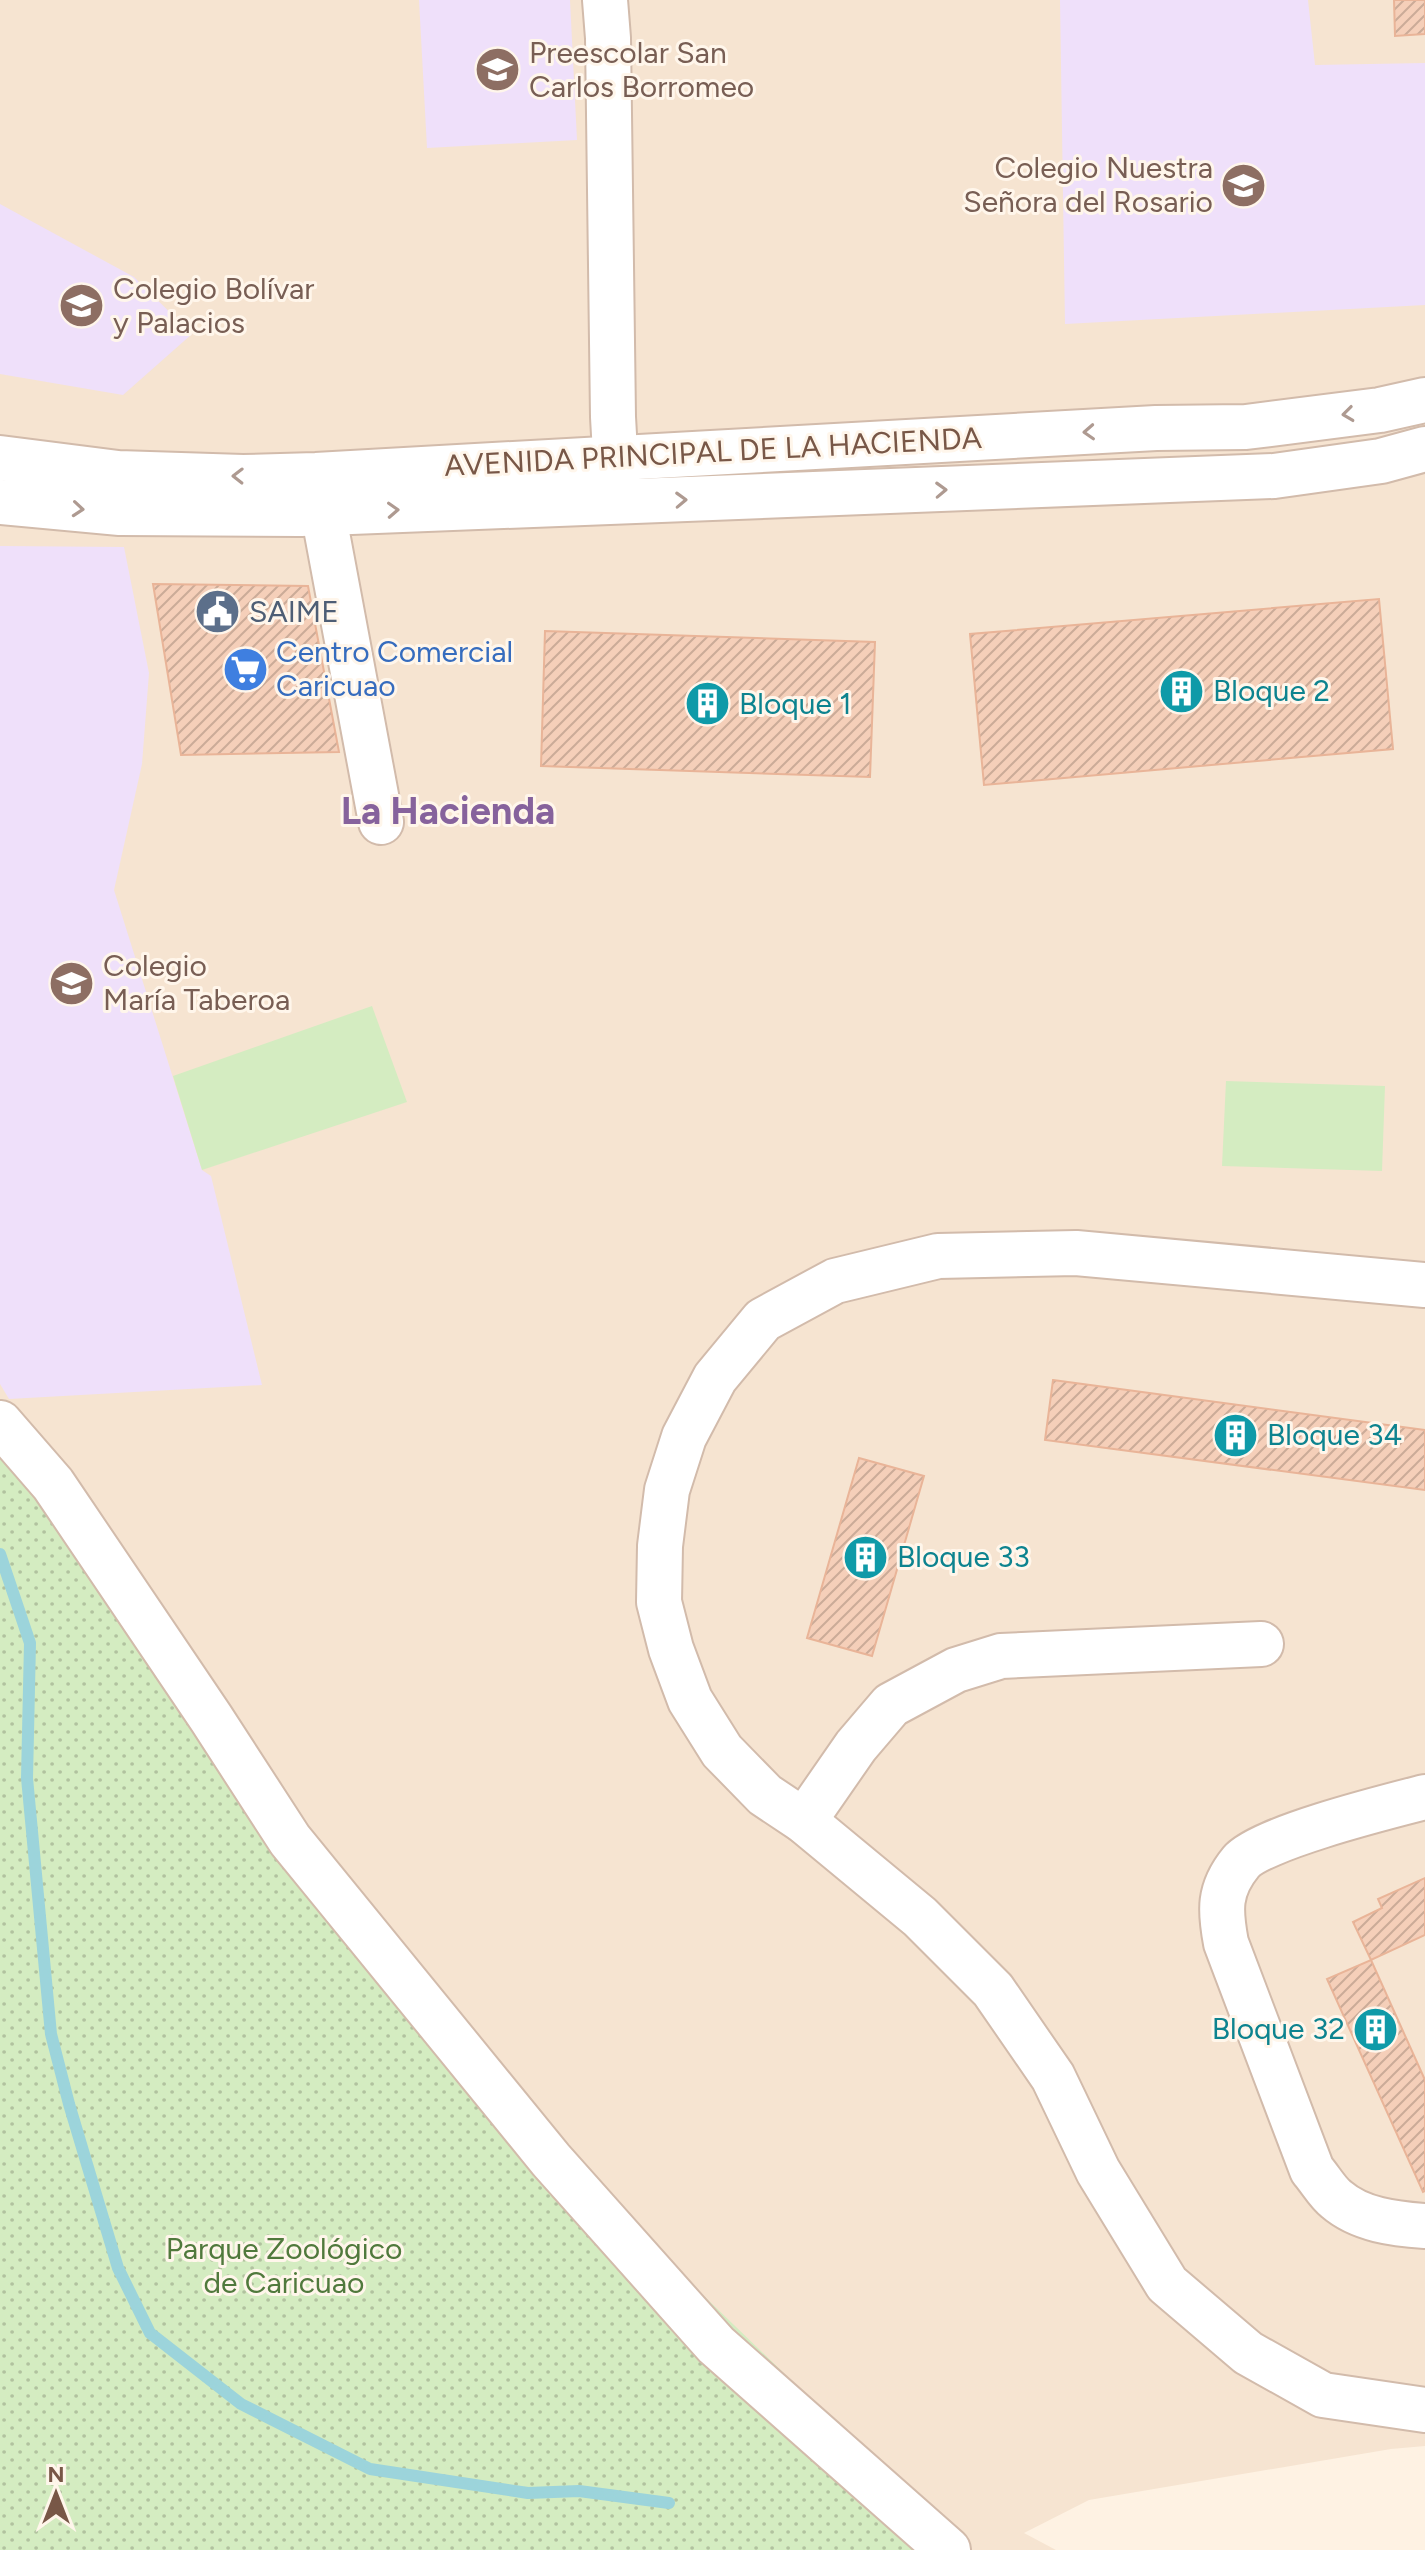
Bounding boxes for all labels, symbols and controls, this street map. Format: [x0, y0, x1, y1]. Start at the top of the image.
place label: Preescolar San Carlos Borromeo [529, 34, 754, 105]
school or university icon: Preescolar San Carlos Borromeo [474, 46, 522, 94]
place label: Colegio Nuestra Señora del Rosario [963, 149, 1213, 220]
school or university icon: Colegio Nuestra Señora del Rosario [1220, 161, 1268, 209]
place label: Colegio Bolívar y Palacios [113, 270, 314, 341]
school or university icon: Colegio Bolívar y Palacios [58, 282, 106, 330]
one-way arrow [1341, 405, 1355, 422]
street label: AVENIDA PRINCIPAL DE LA HACIENDA [443, 419, 983, 484]
one-way arrow [1082, 423, 1095, 440]
one-way arrow [231, 468, 244, 485]
one-way arrow [935, 481, 948, 498]
one-way arrow [675, 492, 688, 509]
one-way arrow [72, 500, 85, 517]
one-way arrow [387, 501, 400, 518]
public building icon: SAIME [194, 588, 242, 636]
place label: SAIME [249, 593, 339, 630]
place label: Centro Comercial Caricuao [276, 633, 513, 704]
supermarket icon: Centro Comercial Caricuao [221, 645, 269, 693]
building icon: Bloque 2 [1158, 667, 1206, 715]
place label: Bloque 2 [1213, 672, 1330, 709]
building icon: Bloque 1 [684, 680, 732, 728]
place label: Bloque 1 [739, 685, 852, 722]
district label: La Hacienda [341, 788, 555, 834]
place label: Colegio María Taberoa [103, 947, 290, 1018]
school or university icon: Colegio María Taberoa [48, 959, 96, 1007]
building icon: Bloque 34 [1212, 1411, 1260, 1459]
place label: Bloque 34 [1267, 1416, 1402, 1453]
building icon: Bloque 33 [842, 1533, 890, 1581]
place label: Bloque 33 [897, 1538, 1030, 1575]
building icon: Bloque 32 [1352, 2005, 1400, 2053]
place label: Bloque 32 [1212, 2010, 1345, 2047]
park label: Parque Zoológico de Caricuao [166, 2230, 402, 2301]
north arrow [16, 2454, 96, 2534]
text: N [47, 2461, 65, 2488]

